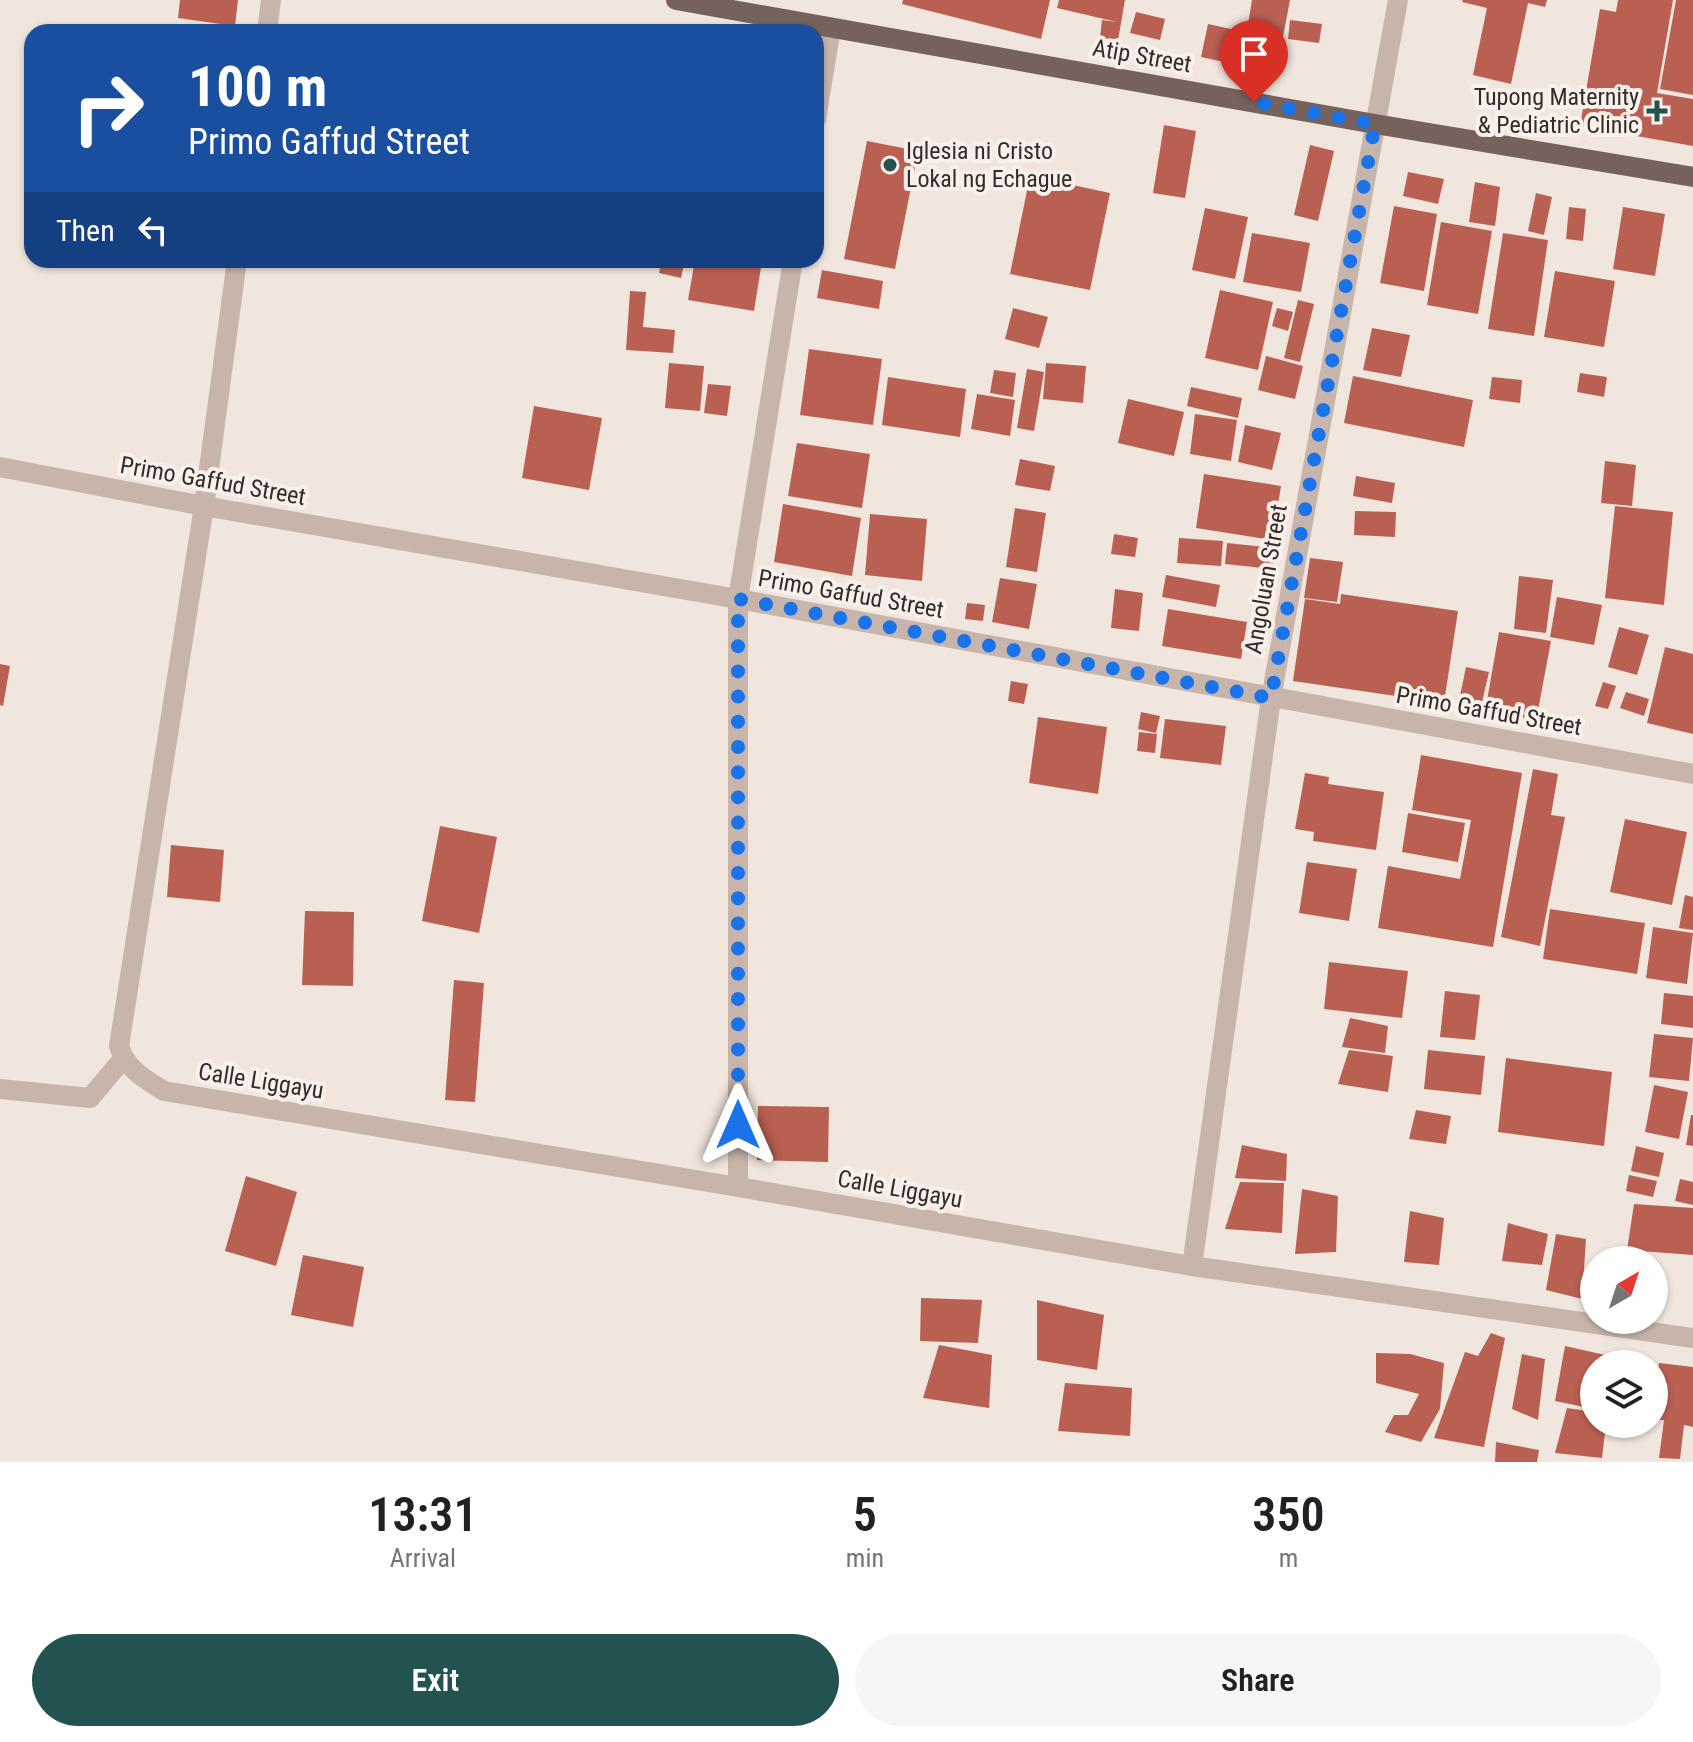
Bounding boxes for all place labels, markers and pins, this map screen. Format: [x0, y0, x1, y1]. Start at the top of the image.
pin [1220, 20, 1288, 102]
place label: Tupong Maternity & Pediatric Clinic [1474, 83, 1639, 139]
marker: Tupong Maternity & Pediatric Clinic [1646, 100, 1668, 122]
place label: Iglesia ni Cristo Lokal ng Echague [906, 137, 1072, 193]
marker: Iglesia ni Cristo Lokal ng Echague [881, 156, 899, 174]

